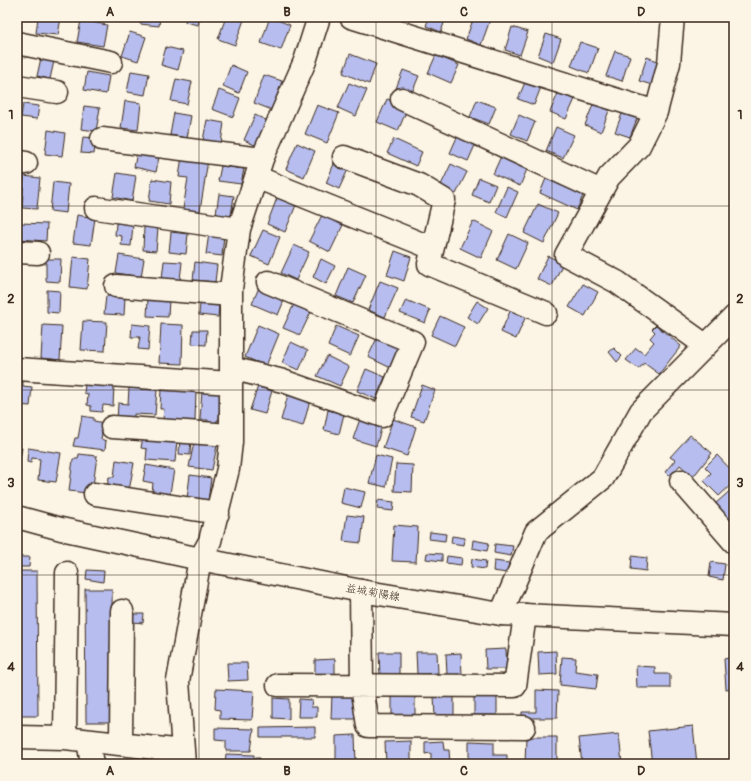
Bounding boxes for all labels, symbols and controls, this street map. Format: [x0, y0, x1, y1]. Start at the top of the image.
text: A [106, 4, 115, 20]
text: B [283, 4, 291, 20]
text: C [460, 4, 468, 20]
text: D [637, 4, 645, 20]
text: 1 [8, 107, 14, 123]
text: 1 [737, 107, 743, 123]
text: 2 [7, 291, 15, 307]
text: 2 [736, 291, 744, 307]
text: 3 [7, 475, 15, 491]
text: 3 [736, 475, 744, 491]
street label: 益城菊陽線 [345, 581, 401, 604]
text: 4 [7, 659, 15, 675]
text: 4 [736, 659, 744, 675]
text: A [106, 763, 115, 779]
text: B [283, 763, 291, 779]
text: C [460, 763, 468, 779]
text: D [637, 763, 645, 779]

